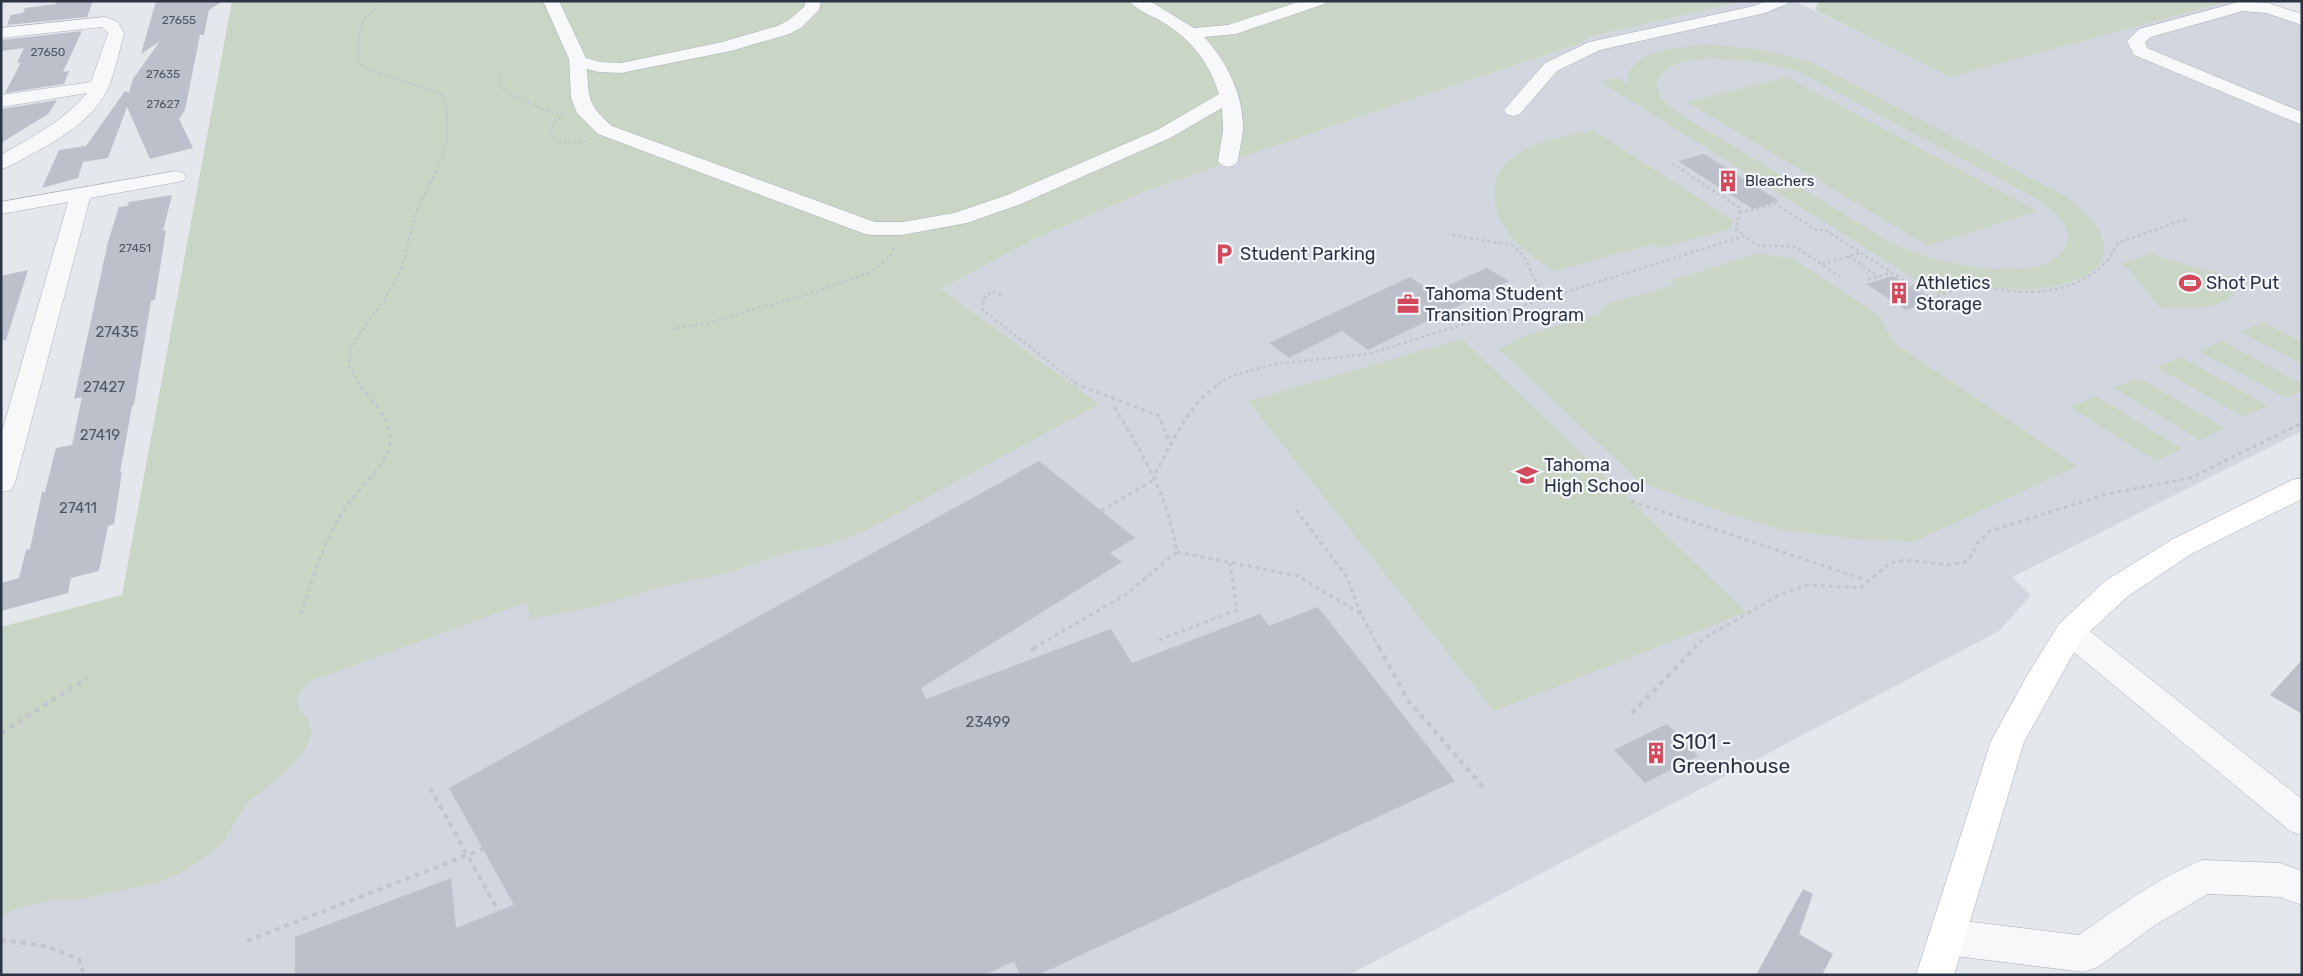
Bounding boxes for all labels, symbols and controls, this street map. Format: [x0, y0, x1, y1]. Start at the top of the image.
house number: 27655 [162, 13, 196, 27]
house number: 27650 [31, 45, 65, 59]
house number: 27635 [146, 67, 180, 81]
house number: 27627 [146, 97, 180, 111]
building icon: Bleachers [1715, 168, 1741, 194]
place label: Bleachers [1745, 172, 1815, 190]
house number: 27451 [119, 241, 151, 255]
parking icon: Student Parking [1211, 241, 1237, 267]
place label: Student Parking [1240, 243, 1376, 265]
sports icon: Shot Put [2177, 270, 2203, 296]
place label: Athletics Storage [1916, 272, 1990, 315]
place label: Shot Put [2206, 272, 2279, 294]
building icon: Athletics Storage [1886, 280, 1912, 306]
place label: Tahoma Student Transition Program [1425, 283, 1584, 326]
office icon: Tahoma Student Transition Program [1395, 291, 1421, 317]
house number: 27435 [95, 323, 139, 341]
house number: 27427 [83, 378, 125, 396]
house number: 27419 [80, 426, 120, 444]
place label: Tahoma High School [1544, 454, 1644, 497]
school or university icon: Tahoma High School [1514, 462, 1540, 488]
house number: 27411 [59, 499, 97, 517]
house number: 23499 [966, 713, 1011, 731]
place label: S101 - Greenhouse [1672, 729, 1790, 778]
building icon: S101 - Greenhouse [1643, 740, 1669, 766]

